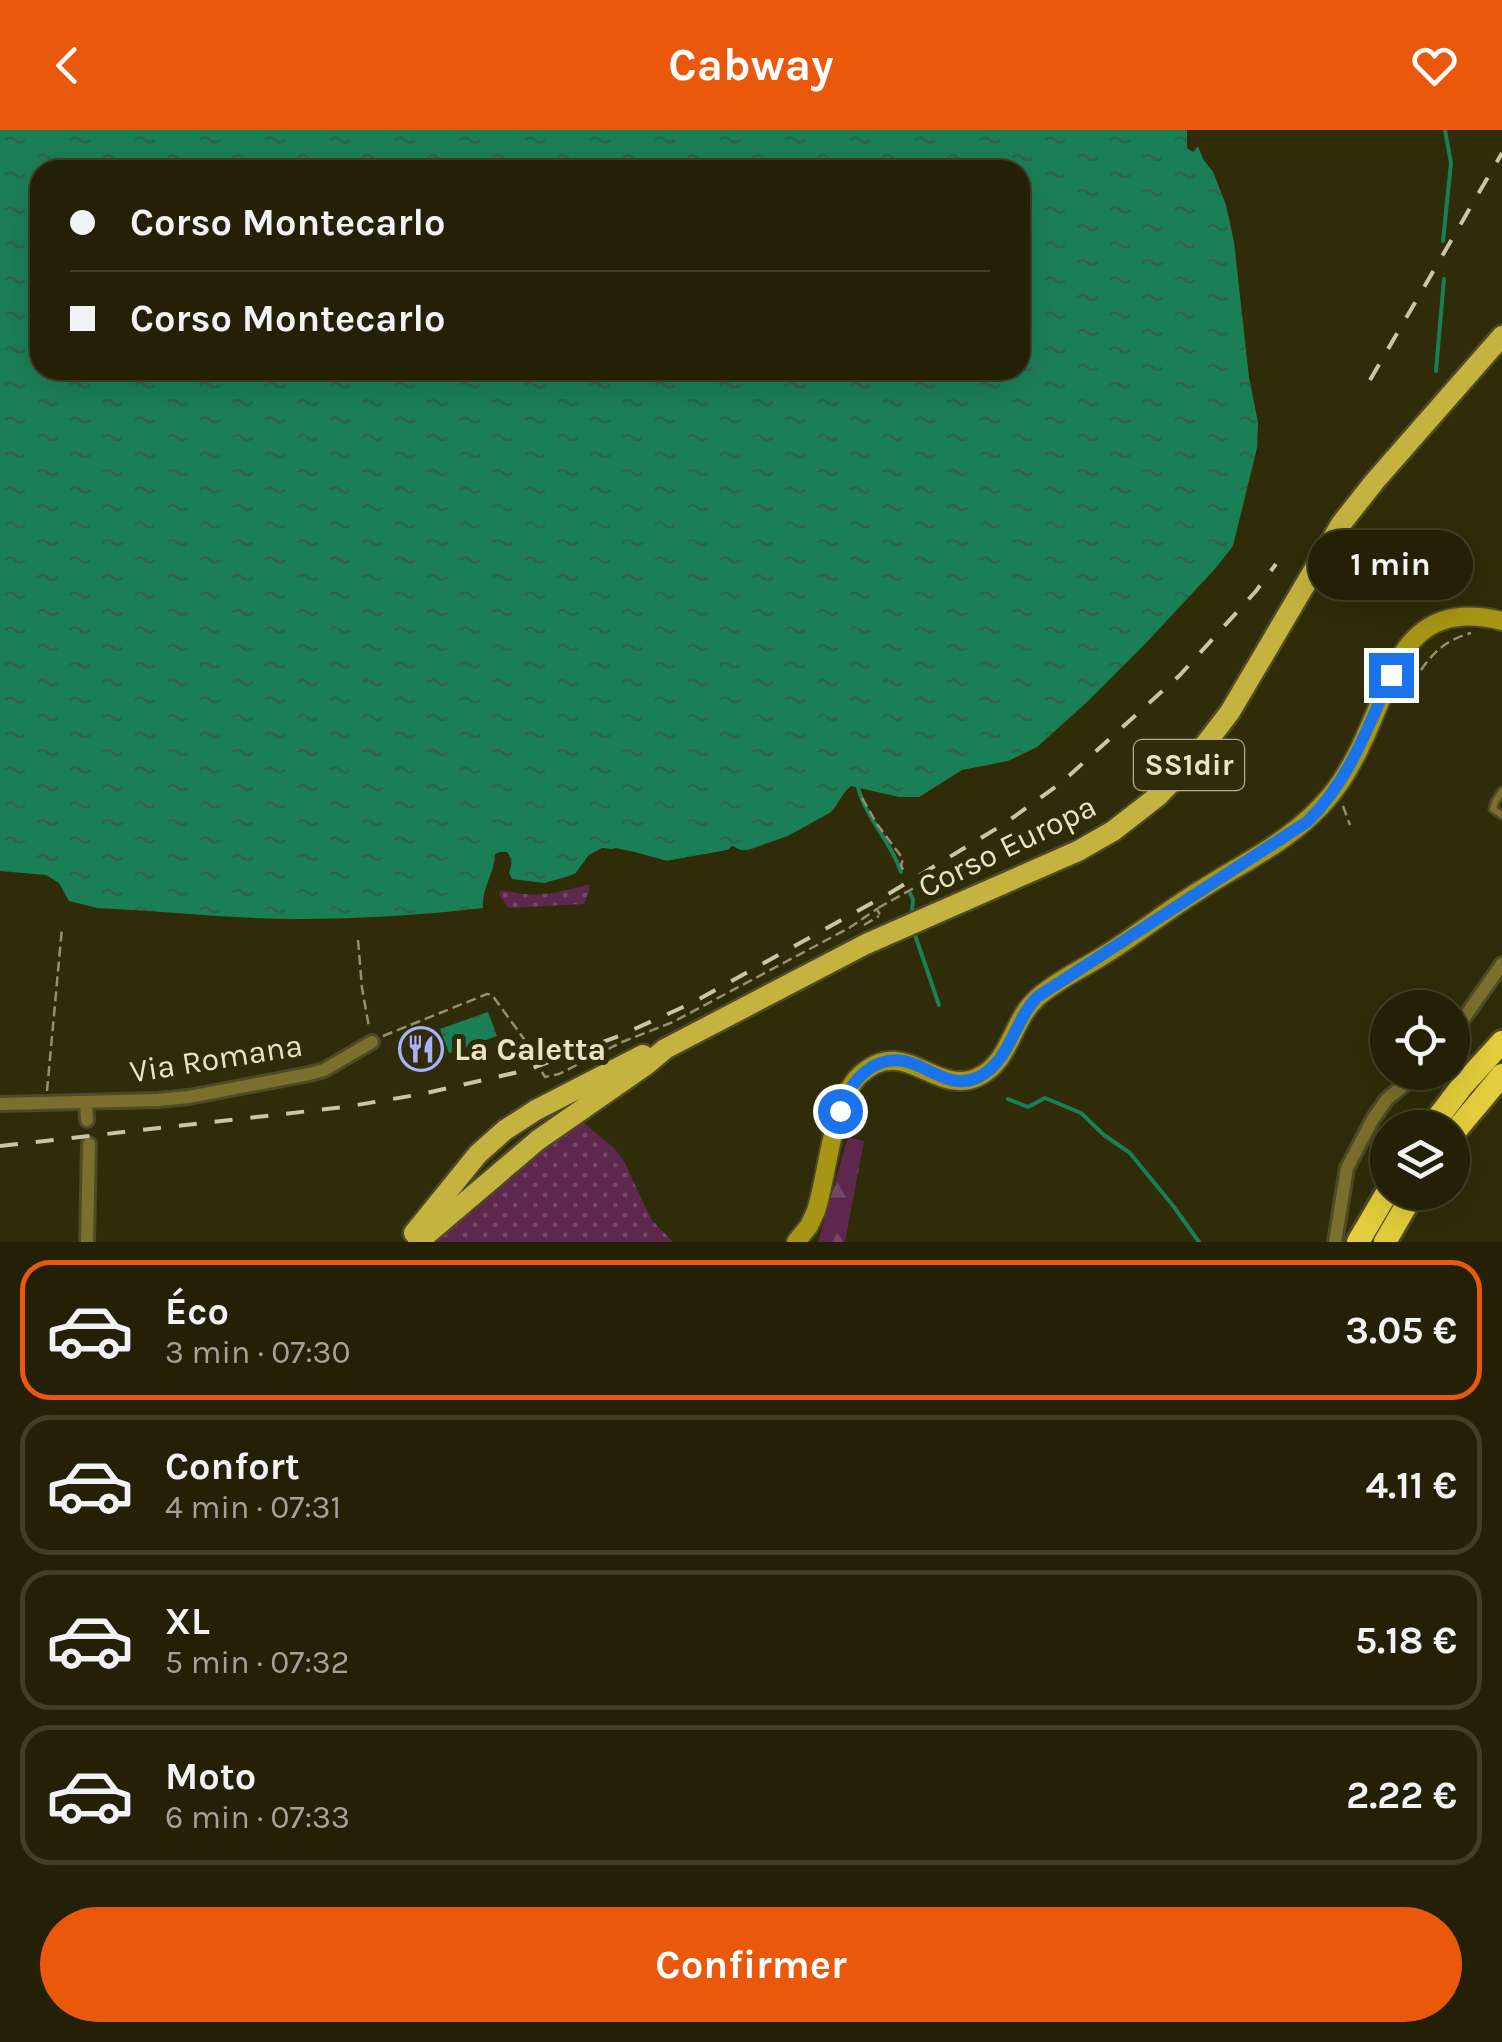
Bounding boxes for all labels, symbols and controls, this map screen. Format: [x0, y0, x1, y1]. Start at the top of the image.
icon: back [40, 38, 95, 93]
icon: heart [1407, 38, 1462, 93]
text: Cabway [668, 39, 834, 91]
text: Corso Montecarlo [130, 200, 446, 245]
text: Corso Montecarlo [130, 296, 446, 341]
callout: 1 min [1308, 530, 1474, 600]
text: 1 min [1350, 546, 1431, 583]
route end [1369, 653, 1414, 698]
road number: SS1dir [1134, 740, 1244, 790]
street label: Corso Europa [912, 787, 1102, 905]
map controls [1370, 990, 1470, 1210]
button: locate [1370, 990, 1470, 1090]
restaurant icon: La Caletta [398, 1026, 444, 1072]
street label: Via Romana [127, 1027, 305, 1090]
place label: La Caletta [454, 1031, 606, 1068]
route start [818, 1089, 863, 1134]
button: layers [1370, 1110, 1470, 1210]
icon: car [45, 1285, 135, 1375]
text: Éco [165, 1289, 229, 1334]
text: 3.05 € [1345, 1308, 1457, 1353]
text: 3 min · 07:30 [165, 1334, 350, 1371]
icon: car [45, 1440, 135, 1530]
text: Confort [165, 1444, 300, 1489]
text: 4.11 € [1365, 1463, 1457, 1508]
text: 4 min · 07:31 [165, 1489, 341, 1526]
icon: car [45, 1595, 135, 1685]
text: XL [165, 1599, 210, 1644]
text: 5.18 € [1355, 1618, 1457, 1663]
text: 5 min · 07:32 [165, 1644, 349, 1681]
icon: car [45, 1750, 135, 1840]
text: Moto [165, 1754, 256, 1799]
text: 2.22 € [1346, 1773, 1457, 1818]
text: 6 min · 07:33 [165, 1799, 350, 1836]
button: Confirmer [40, 1907, 1462, 2022]

